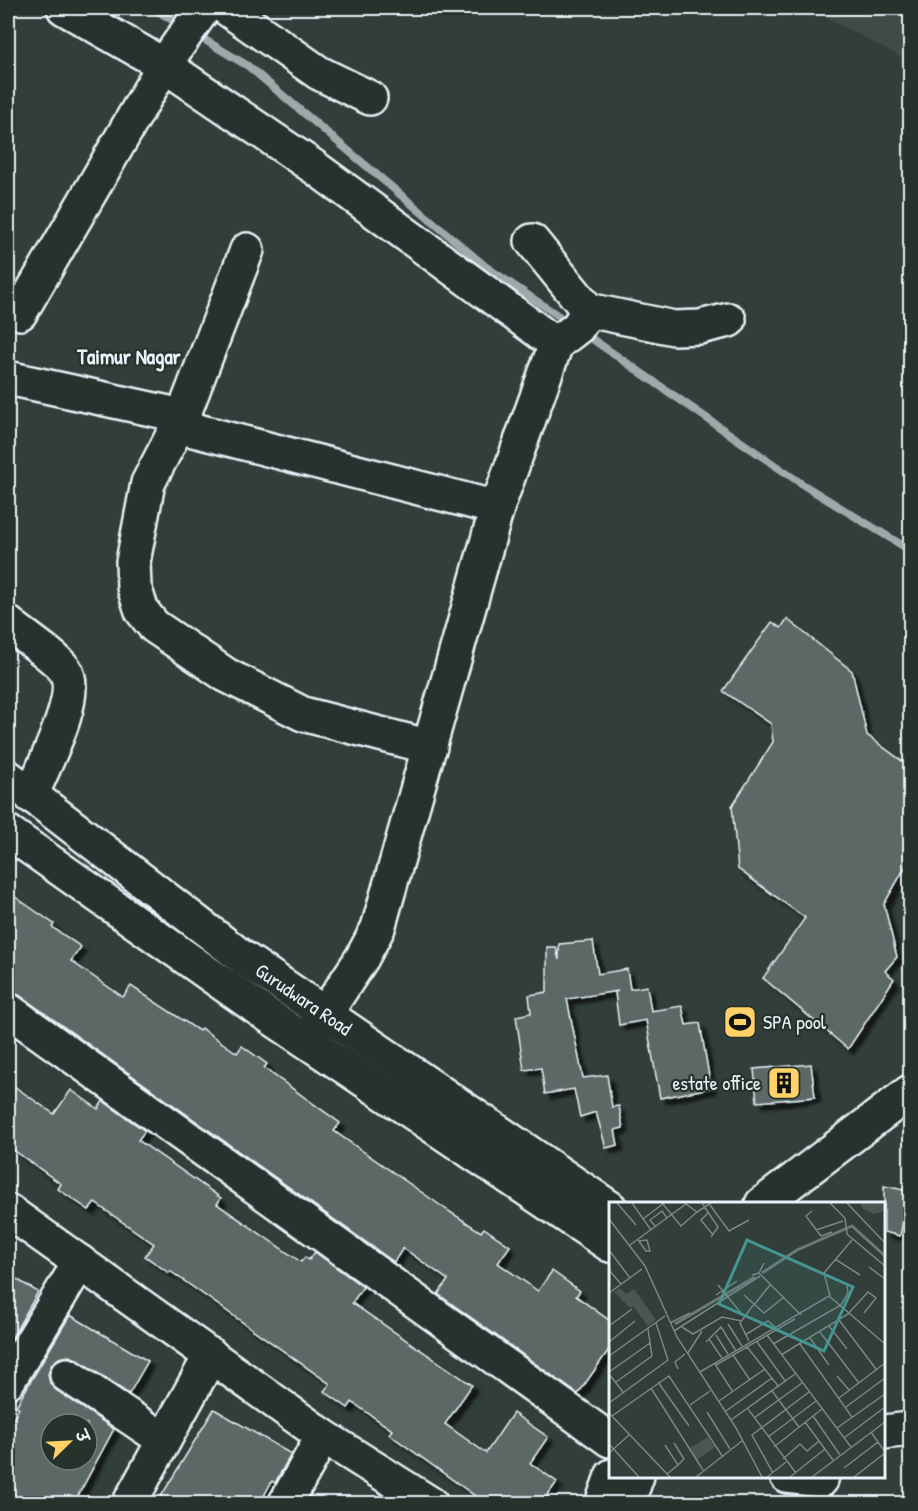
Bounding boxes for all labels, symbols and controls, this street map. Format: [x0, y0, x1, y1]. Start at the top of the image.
district label: Taimur Nagar [76, 342, 182, 372]
street label: Gurudwara Road [250, 956, 358, 1041]
sports icon: SPA pool [722, 1004, 758, 1040]
place label: SPA pool [763, 1008, 827, 1035]
building icon: estate office [766, 1065, 802, 1101]
place label: estate office [672, 1069, 761, 1096]
inset map [609, 1202, 885, 1478]
north arrow [39, 1412, 99, 1472]
text: उ [70, 1425, 95, 1446]

